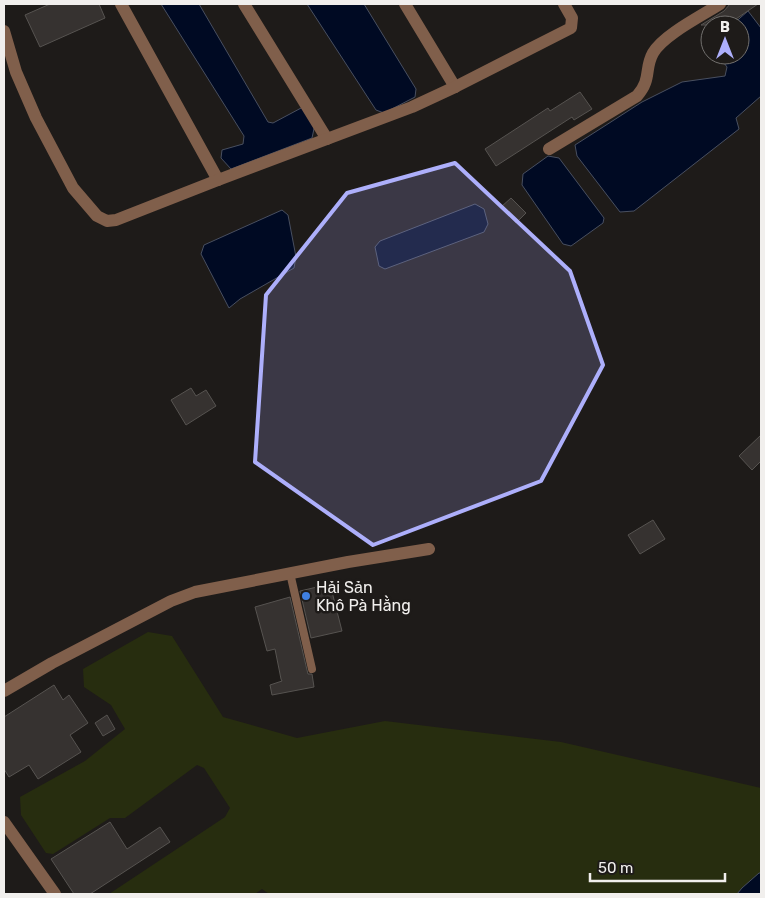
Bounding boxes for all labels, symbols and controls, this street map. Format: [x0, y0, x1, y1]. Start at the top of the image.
north arrow [700, 15, 750, 65]
text: B [720, 19, 730, 36]
place label: Hải Sản Khô Pà Hằng [316, 578, 411, 615]
marker: Hải Sản Khô Pà Hằng [300, 590, 312, 602]
scale bar [590, 850, 725, 882]
text: 50 m [598, 859, 633, 877]

